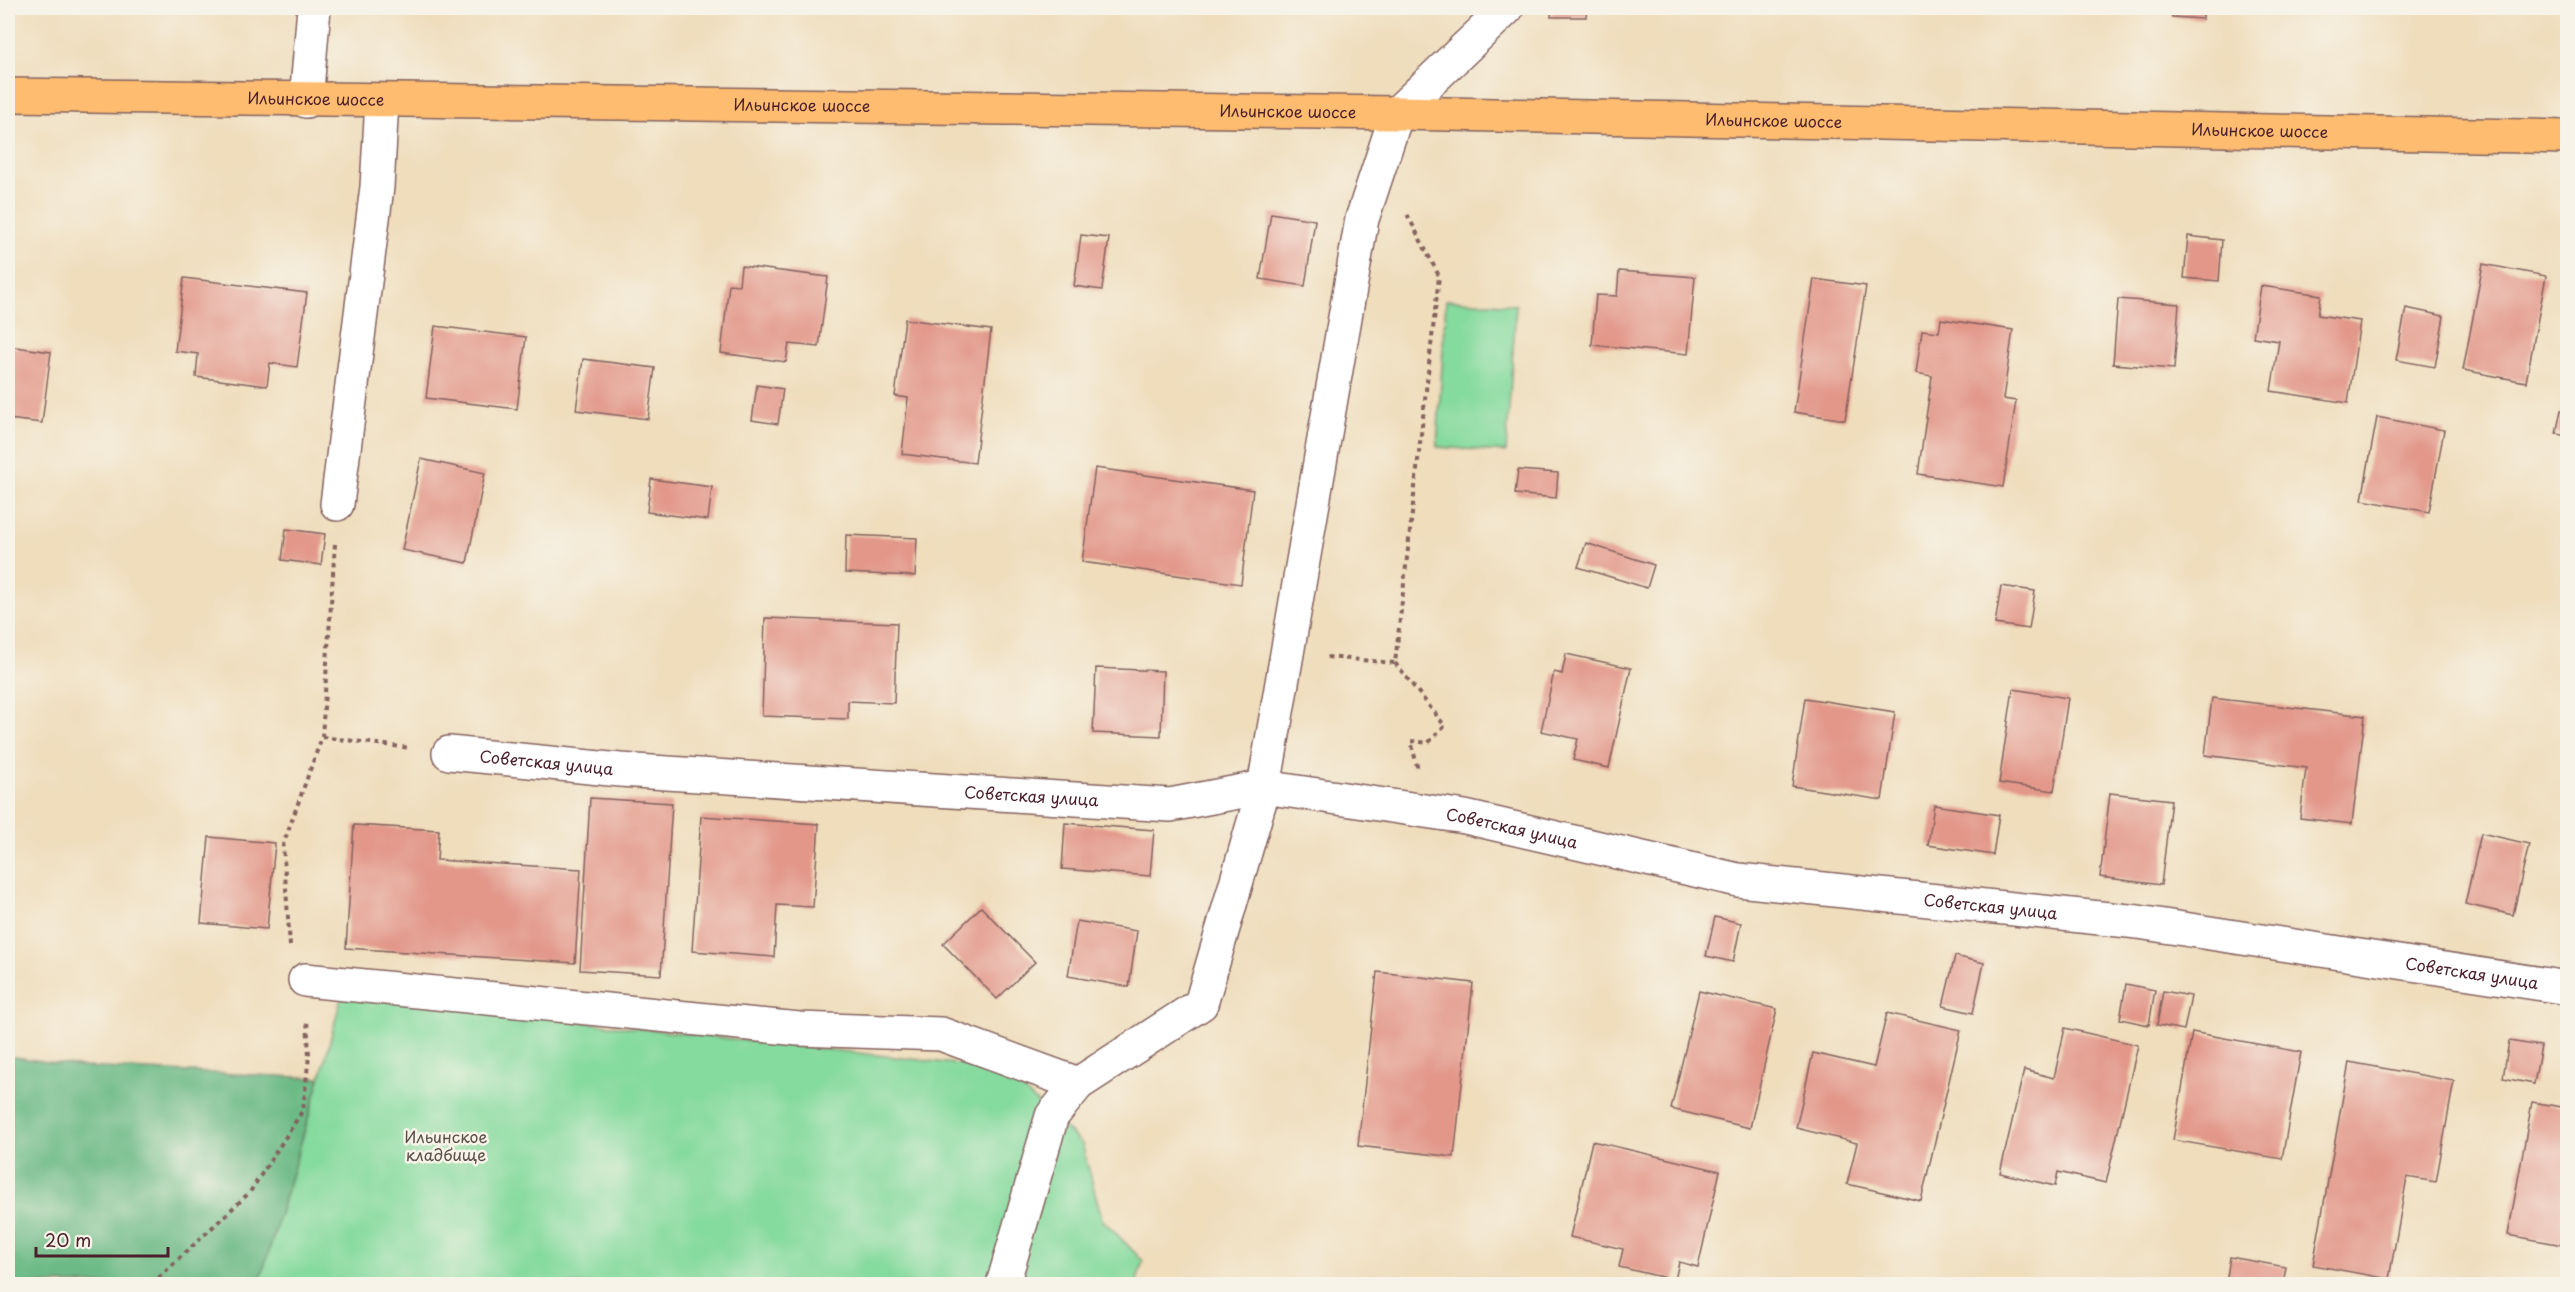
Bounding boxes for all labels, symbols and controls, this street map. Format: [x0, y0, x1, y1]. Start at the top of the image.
street label: Ильинское шоссе [247, 85, 385, 111]
street label: Ильинское шоссе [733, 91, 870, 117]
street label: Ильинское шоссе [1219, 98, 1356, 123]
street label: Ильинское шоссе [1705, 106, 1842, 133]
street label: Ильинское шоссе [2191, 116, 2328, 143]
street label: Советская улица [479, 743, 615, 780]
street label: Советская улица [964, 779, 1099, 811]
street label: Советская улица [1444, 801, 1580, 854]
street label: Советская улица [1923, 887, 2059, 924]
street label: Советская улица [2404, 950, 2540, 994]
park label: Ильинское кладбище [405, 1124, 487, 1166]
scale bar [36, 1220, 168, 1258]
text: 20 m [45, 1226, 91, 1253]

